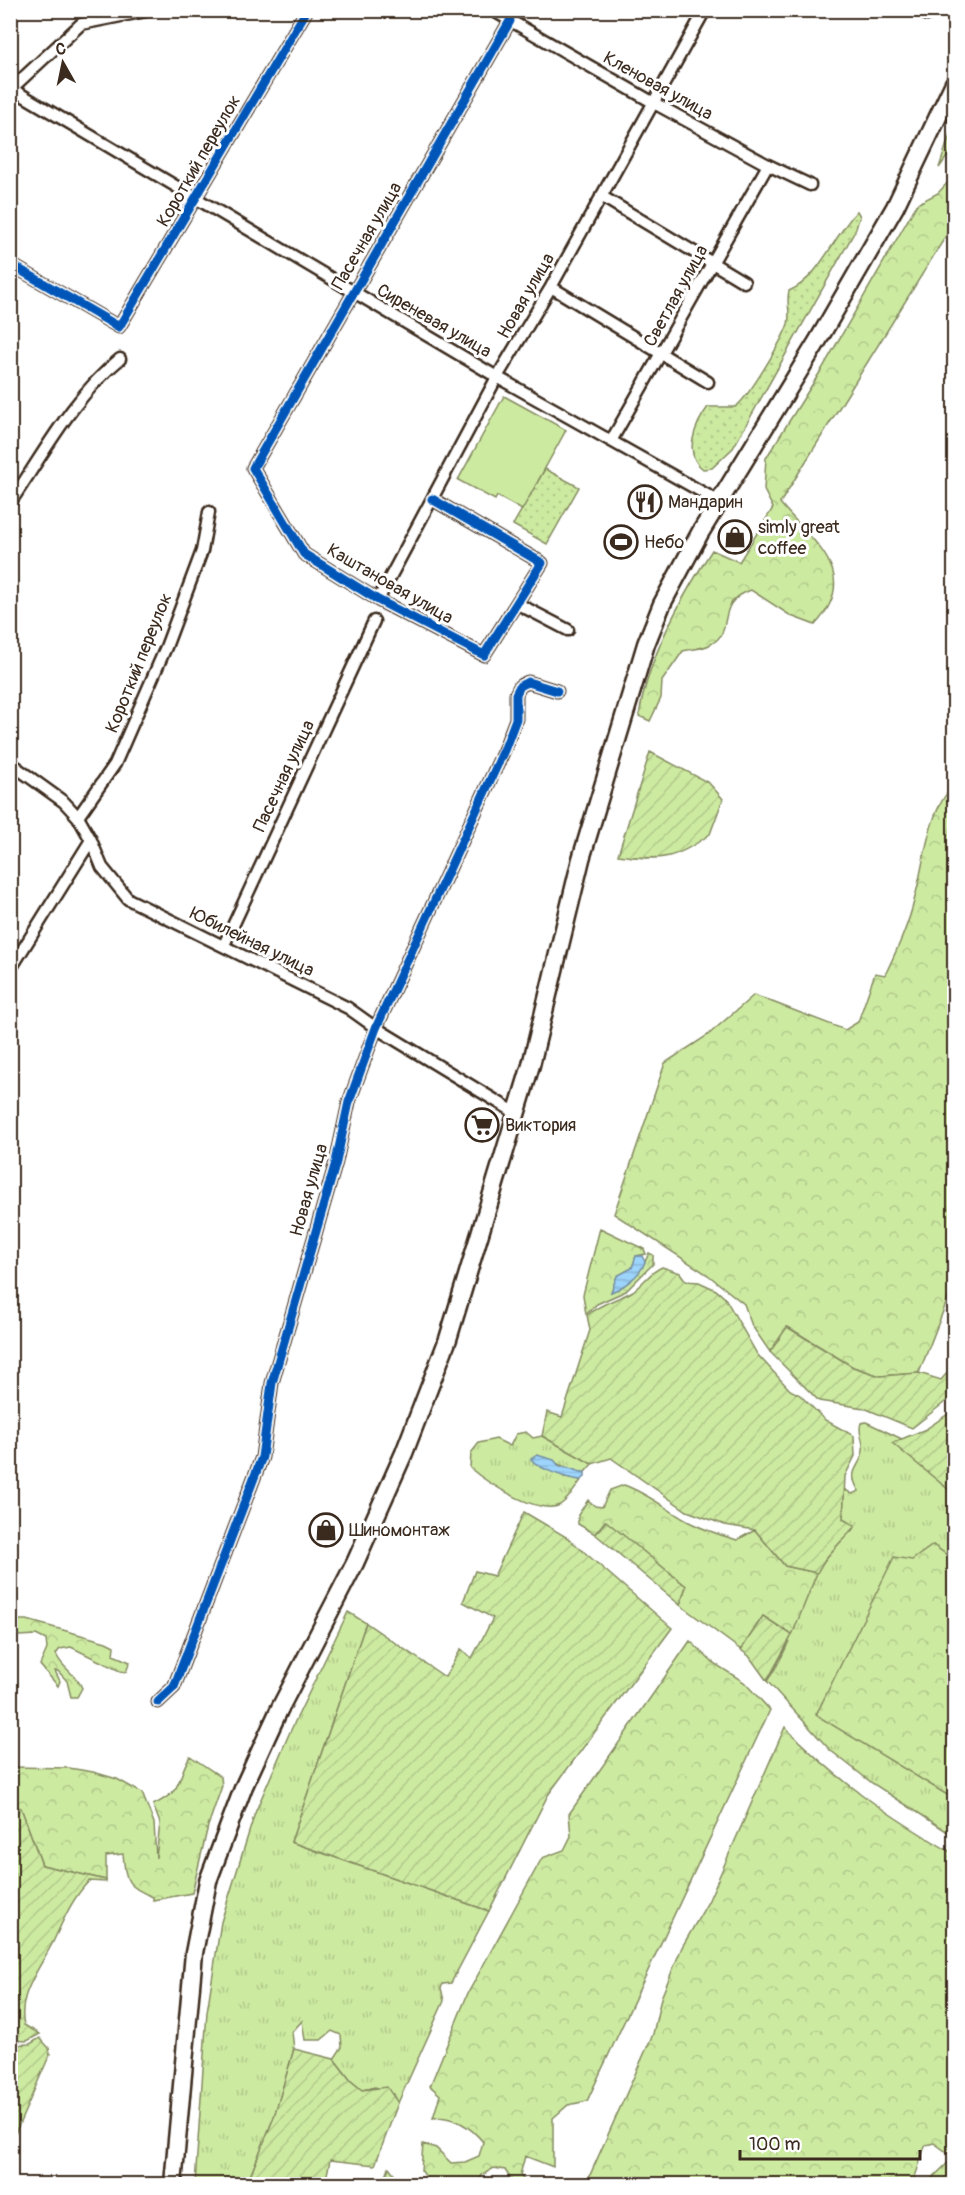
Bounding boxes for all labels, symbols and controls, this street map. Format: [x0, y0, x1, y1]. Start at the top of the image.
north arrow [33, 33, 93, 93]
text: С [54, 39, 67, 60]
street label: Кленовая улица [599, 46, 717, 126]
street label: Короткий переулок [152, 91, 246, 231]
street label: Пасечная улица [327, 178, 407, 294]
street label: Светлая улица [639, 241, 713, 351]
street label: Новая улица [492, 249, 560, 343]
street label: Сиреневая улица [372, 279, 496, 363]
restaurant icon: Мандарин [627, 484, 663, 520]
place label: Мандарин [668, 491, 743, 514]
place label: simly great coffee [758, 516, 841, 560]
shop icon: simly great coffee [717, 519, 753, 555]
sports icon: Небо [603, 524, 639, 560]
place label: Небо [644, 531, 685, 554]
street label: Каштановая улица [323, 539, 457, 629]
street label: Короткий переулок [101, 590, 177, 736]
street label: Пасечная улица [248, 716, 320, 836]
street label: Юбилейная улица [186, 902, 318, 982]
supermarket icon: Виктория [464, 1107, 500, 1143]
place label: Виктория [505, 1114, 576, 1137]
street label: Новая улица [285, 1141, 333, 1239]
shop icon: Шиномонтаж [308, 1512, 344, 1548]
place label: Шиномонтаж [349, 1519, 450, 1542]
scale bar [740, 2123, 920, 2161]
text: 100 m [749, 2133, 801, 2156]

